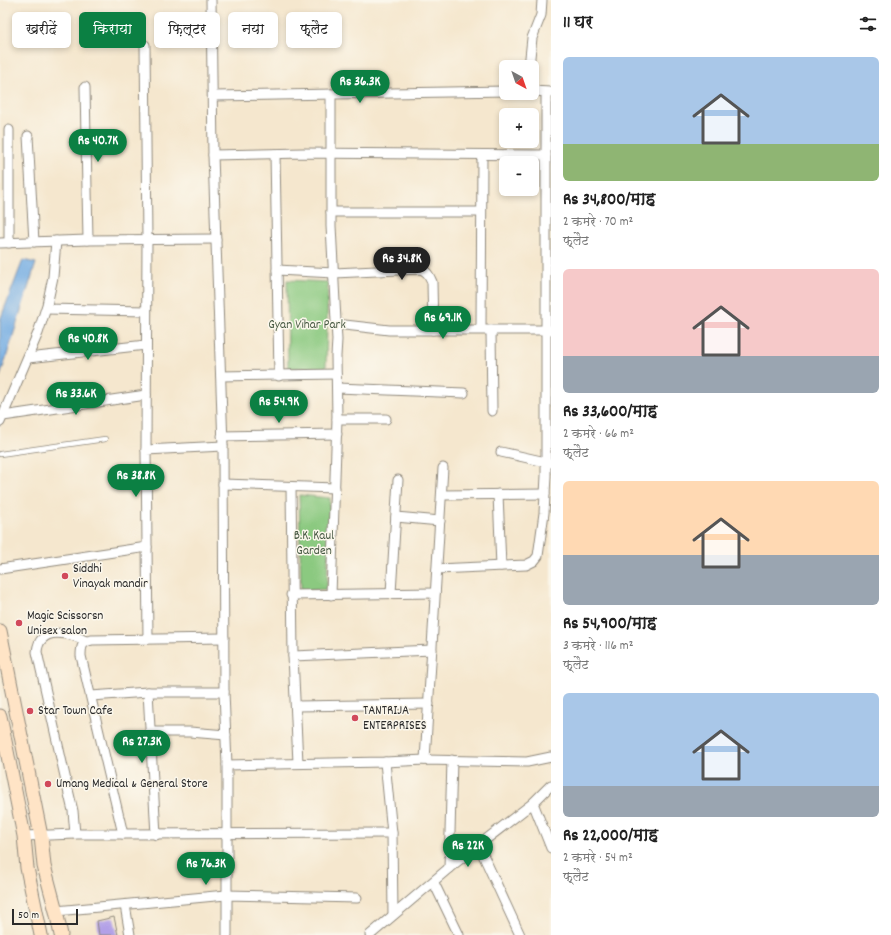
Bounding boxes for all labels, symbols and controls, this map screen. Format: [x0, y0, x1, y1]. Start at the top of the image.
chip: खरीदें [12, 12, 71, 48]
chip: किराया [79, 12, 146, 48]
chip: फ़िल्टर [154, 12, 220, 48]
chip: नया [228, 12, 278, 48]
chip: फ़्लैट [286, 12, 342, 48]
text: 11 घर [563, 12, 593, 36]
icon: filters [857, 13, 879, 35]
north arrow [499, 60, 539, 100]
map controls [499, 60, 539, 196]
pin: Rs 36.3K [319, 70, 401, 104]
text: Rs 36.3K [340, 73, 380, 92]
icon: home [685, 83, 757, 155]
button: + [499, 108, 539, 148]
pin: Rs 40.7K [57, 129, 139, 163]
text: Rs 40.7K [78, 132, 118, 151]
button: − [499, 156, 539, 196]
text: Rs 34,800/माह [563, 189, 655, 213]
text: 2 कमरे · 70 m² [563, 213, 633, 232]
text: फ़्लैट [563, 232, 589, 251]
pin: Rs 34.8K [361, 247, 443, 281]
text: Rs 34.8K [382, 250, 422, 269]
icon: home [685, 295, 757, 367]
pin: Rs 69.1K [402, 306, 484, 340]
text: Rs 69.1K [424, 309, 462, 328]
park label: Gyan Vihar Park [268, 316, 346, 335]
pin: Rs 40.8K [47, 327, 129, 361]
text: Rs 40.8K [68, 330, 108, 349]
pin: Rs 33.6K [35, 382, 117, 416]
text: Rs 33.6K [56, 385, 96, 404]
pin: Rs 54.9K [238, 390, 320, 424]
text: Rs 54.9K [259, 393, 299, 412]
text: Rs 33,600/माह [563, 401, 657, 425]
text: 2 कमरे · 66 m² [563, 425, 634, 444]
text: फ़्लैट [563, 444, 589, 463]
pin: Rs 38.8K [95, 464, 177, 498]
text: Rs 38.8K [116, 467, 156, 486]
icon: home [685, 507, 757, 579]
park label: B.K. Kaul Garden [294, 527, 334, 561]
place label: Siddhi Vinayak mandir [73, 560, 148, 594]
marker: Siddhi Vinayak mandir [60, 571, 70, 581]
place label: Magic Scissorsn Unisex salon [27, 607, 103, 641]
text: Rs 54,900/माह [563, 613, 657, 637]
marker: Magic Scissorsn Unisex salon [14, 618, 24, 628]
text: 3 कमरे · 116 m² [563, 637, 633, 656]
text: फ़्लैट [563, 656, 589, 675]
place label: Star Town Cafe [38, 702, 113, 721]
place label: TANTRIJA ENTERPRISES [363, 702, 427, 736]
marker: Star Town Cafe [25, 706, 35, 716]
marker: TANTRIJA ENTERPRISES [350, 713, 360, 723]
icon: home [685, 719, 757, 791]
pin: Rs 27.3K [101, 730, 183, 764]
text: Rs 27.3K [122, 733, 162, 752]
place label: Umang Medical & General Store [56, 775, 208, 794]
marker: Umang Medical & General Store [43, 779, 53, 789]
text: Rs 22,000/माह [563, 825, 658, 849]
pin: Rs 22K [435, 834, 501, 868]
text: Rs 22K [452, 837, 484, 856]
text: 2 कमरे · 54 m² [563, 849, 633, 868]
pin: Rs 76.3K [165, 852, 247, 886]
text: Rs 76.3K [186, 855, 226, 874]
text: फ़्लैट [563, 868, 589, 887]
scale bar [12, 907, 78, 926]
text: 50 m [18, 908, 39, 924]

